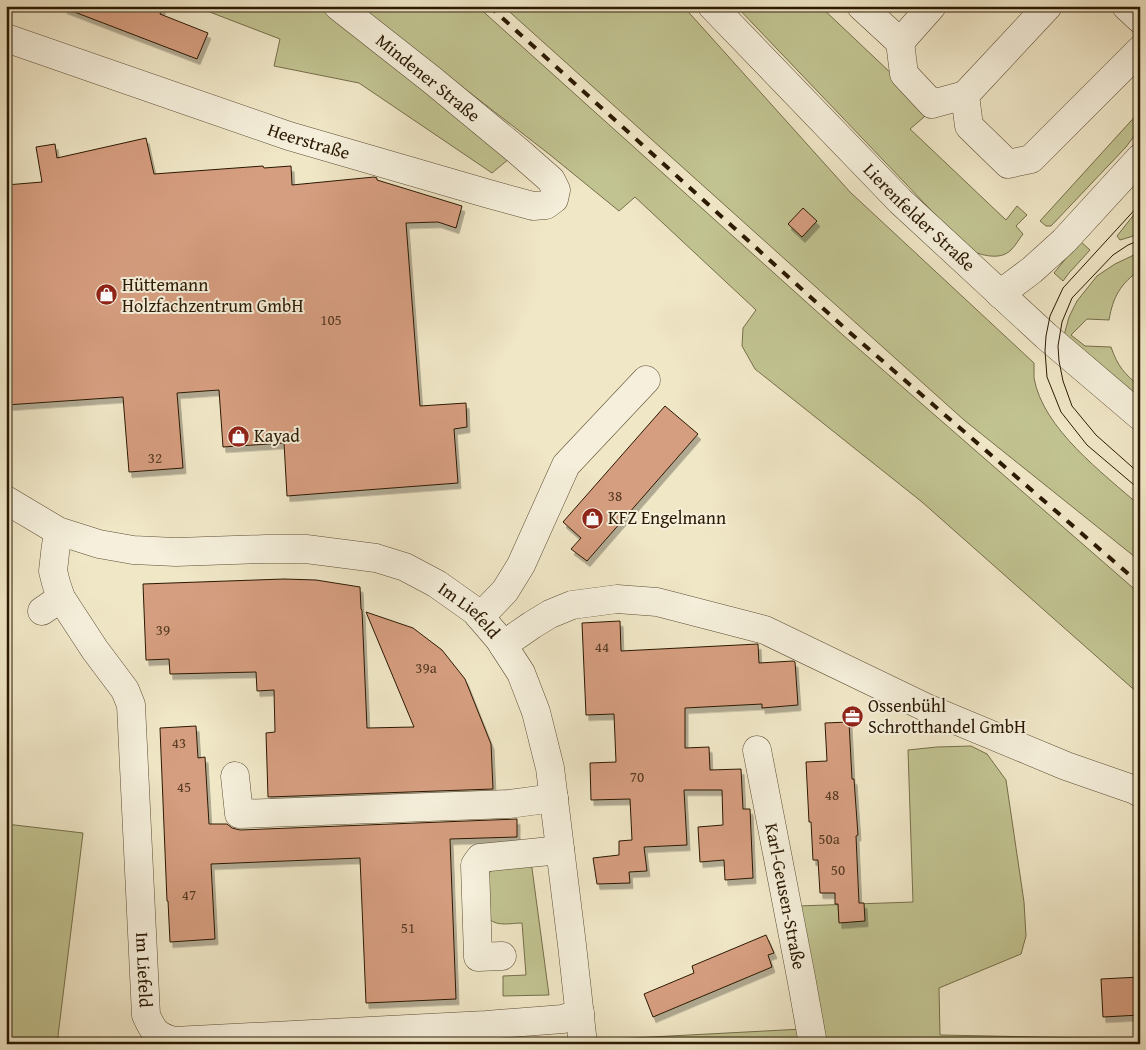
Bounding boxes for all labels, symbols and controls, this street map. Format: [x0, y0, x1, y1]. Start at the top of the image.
street label: Mindener Straße [370, 27, 486, 128]
street label: Heerstraße [264, 116, 353, 166]
street label: Lierenfelder Straße [857, 157, 982, 277]
place label: Hüttemann Holzfachzentrum GmbH [122, 271, 303, 319]
shop icon: Hüttemann Holzfachzentrum GmbH [94, 283, 118, 307]
house number: 105 [320, 309, 342, 330]
place label: Kayad [254, 422, 300, 449]
shop icon: Kayad [226, 424, 250, 448]
house number: 32 [148, 447, 162, 468]
house number: 38 [608, 485, 622, 506]
place label: KFZ Engelmann [608, 504, 726, 531]
shop icon: KFZ Engelmann [580, 506, 604, 530]
street label: Im Liefeld [433, 575, 507, 645]
house number: 39 [156, 619, 170, 640]
house number: 44 [595, 636, 609, 657]
house number: 39a [415, 657, 437, 678]
place label: Ossenbühl Schrotthandel GmbH [868, 692, 1026, 740]
office icon: Ossenbühl Schrotthandel GmbH [840, 704, 864, 728]
house number: 43 [172, 732, 186, 753]
house number: 70 [630, 766, 644, 787]
house number: 45 [177, 776, 191, 797]
house number: 48 [825, 784, 839, 805]
street label: Karl-Geusen-Straße [758, 821, 813, 972]
house number: 50a [818, 828, 840, 849]
house number: 50 [831, 859, 845, 880]
house number: 47 [182, 884, 196, 905]
house number: 51 [401, 917, 415, 938]
street label: Im Liefeld [129, 932, 160, 1009]

